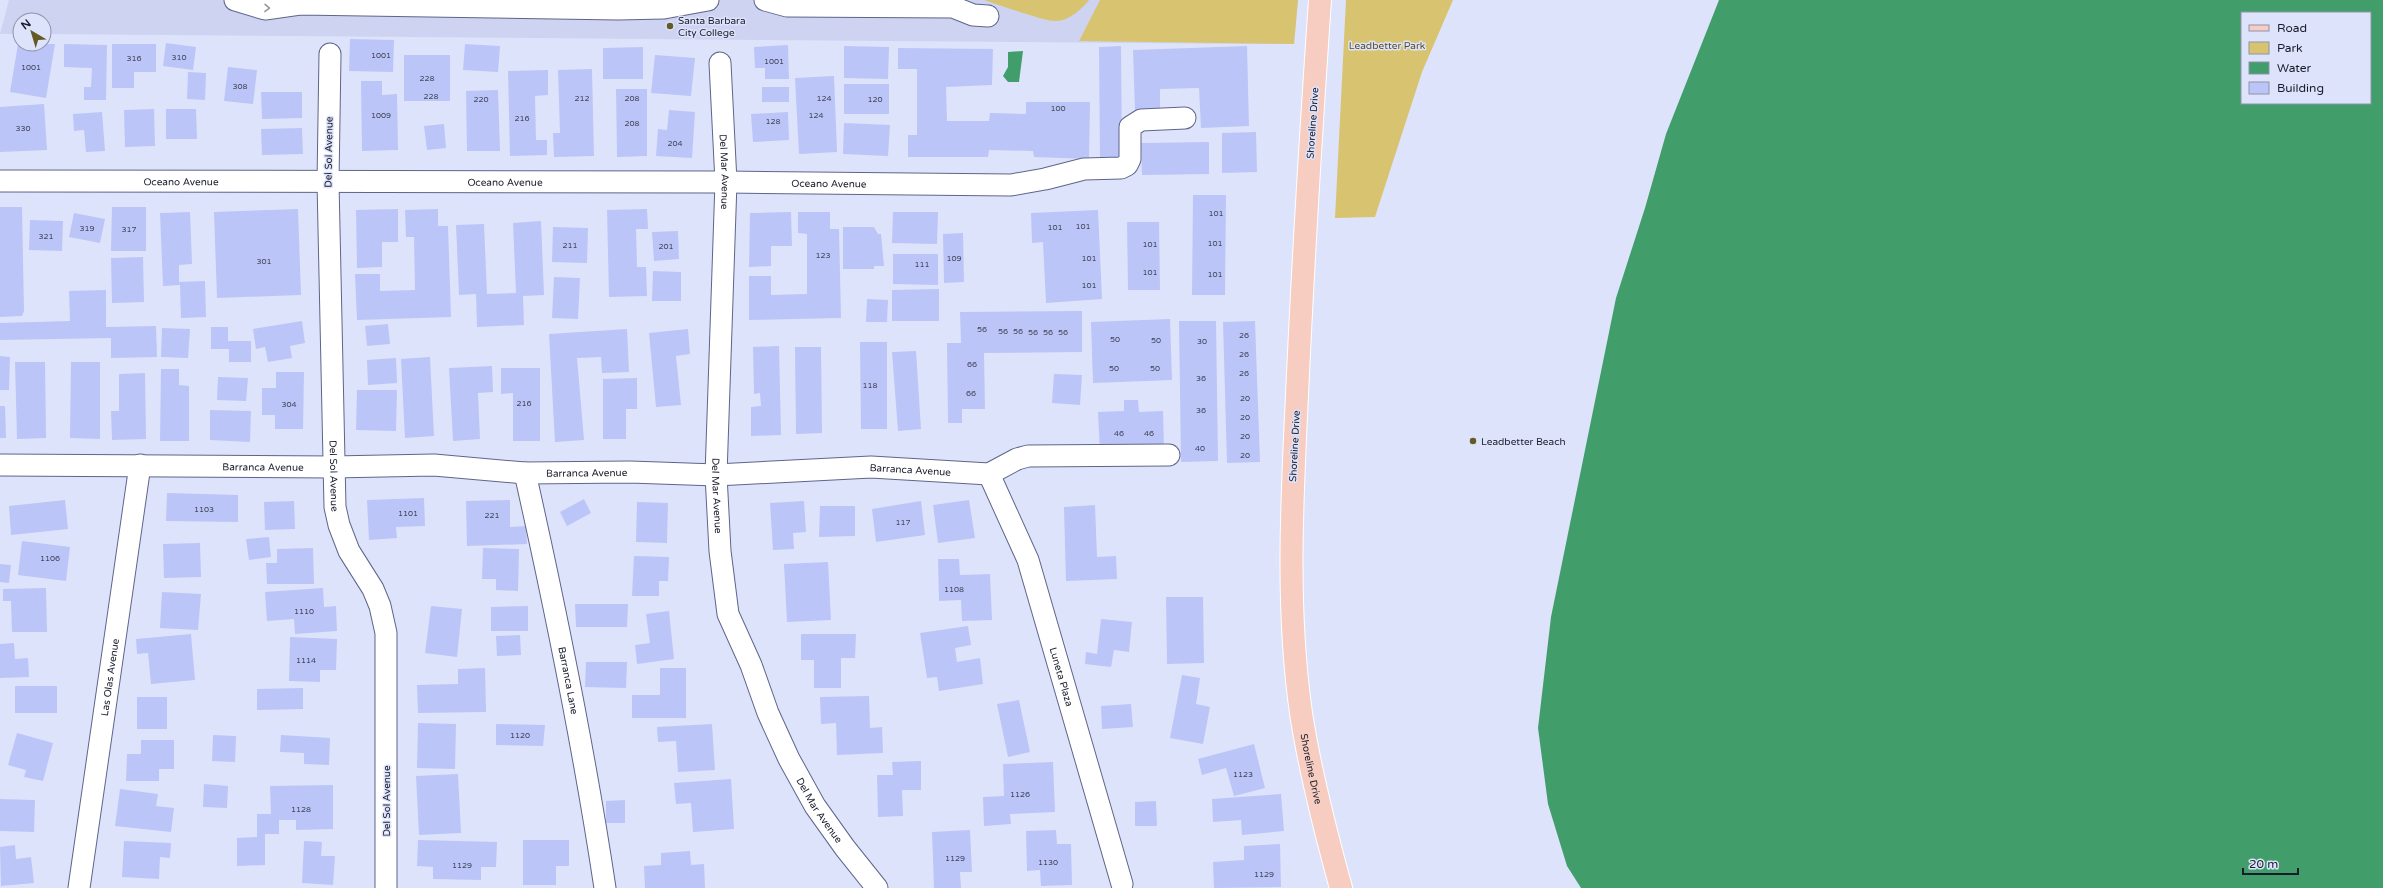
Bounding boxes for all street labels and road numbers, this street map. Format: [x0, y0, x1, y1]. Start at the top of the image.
street label: Shoreline Drive [1305, 87, 1322, 159]
street label: Del Sol Avenue [322, 116, 336, 188]
street label: Del Mar Avenue [717, 134, 731, 210]
street label: Oceano Avenue [143, 176, 219, 188]
street label: Oceano Avenue [467, 177, 543, 189]
street label: Oceano Avenue [791, 178, 867, 190]
street label: Shoreline Drive [1287, 410, 1303, 482]
street label: Del Sol Avenue [327, 440, 341, 513]
street label: Del Mar Avenue [709, 458, 724, 534]
street label: Barranca Avenue [222, 461, 304, 474]
street label: Barranca Avenue [869, 462, 952, 479]
street label: Barranca Avenue [546, 467, 628, 480]
street label: Las Olas Avenue [99, 637, 122, 717]
street label: Barranca Lane [555, 646, 580, 716]
street label: Luneta Plaza [1047, 646, 1075, 708]
street label: Shoreline Drive [1298, 733, 1324, 806]
street label: Del Sol Avenue [381, 765, 393, 837]
street label: Del Mar Avenue [793, 776, 845, 846]

